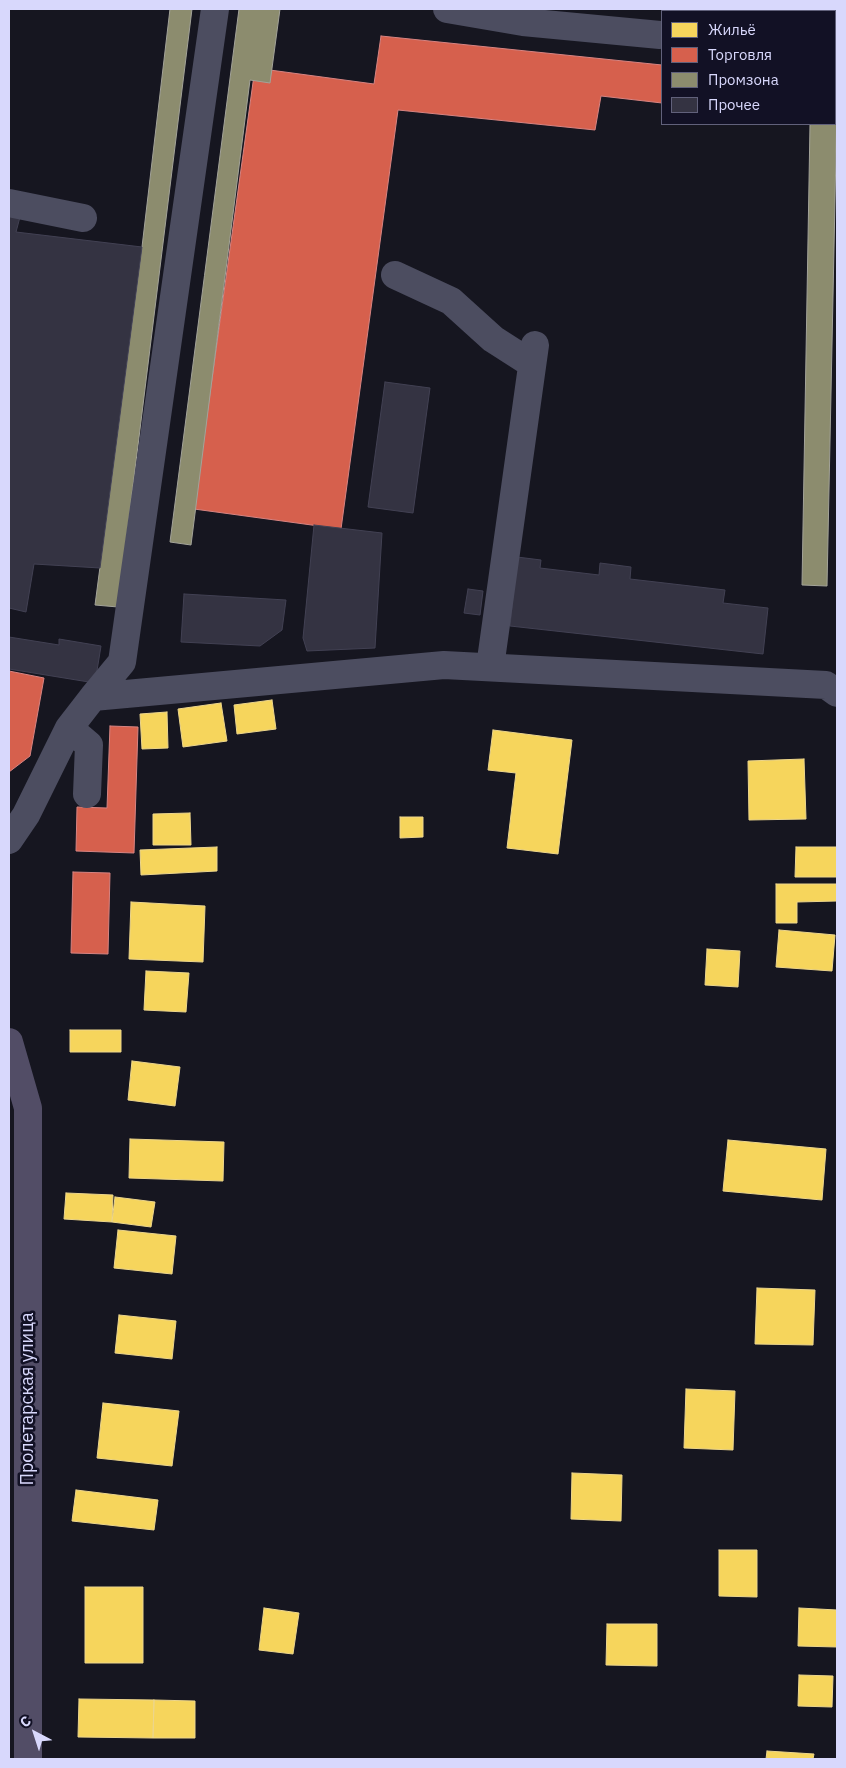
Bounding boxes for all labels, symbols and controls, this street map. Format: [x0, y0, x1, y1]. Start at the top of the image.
legend [661, 10, 836, 125]
text: Жильё [708, 20, 756, 39]
text: Торговля [708, 45, 772, 64]
text: Промзона [708, 70, 779, 89]
text: Прочее [708, 95, 760, 114]
street label: Пролетарская улица [17, 1312, 39, 1486]
north arrow [10, 1708, 60, 1758]
text: С [16, 1712, 35, 1731]

